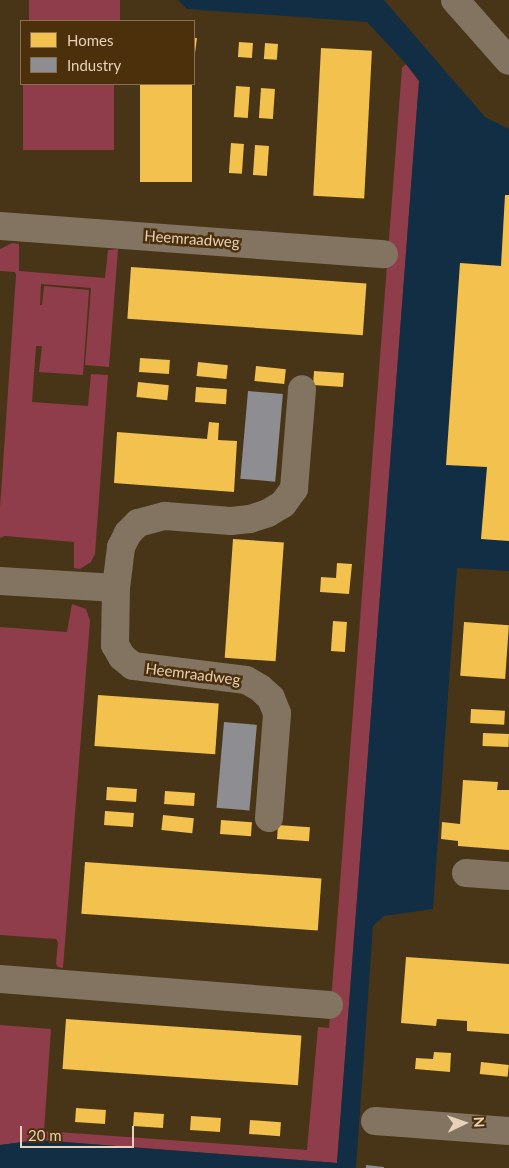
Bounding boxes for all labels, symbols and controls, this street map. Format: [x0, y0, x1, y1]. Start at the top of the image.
legend [20, 20, 195, 85]
text: Homes [67, 31, 113, 49]
text: Industry [67, 56, 121, 74]
street label: Heemraadweg [144, 227, 240, 251]
street label: Heemraadweg [145, 659, 241, 689]
north arrow [439, 1098, 489, 1148]
scale bar [22, 1116, 136, 1148]
text: N [471, 1116, 488, 1128]
text: 20 m [28, 1126, 62, 1144]

